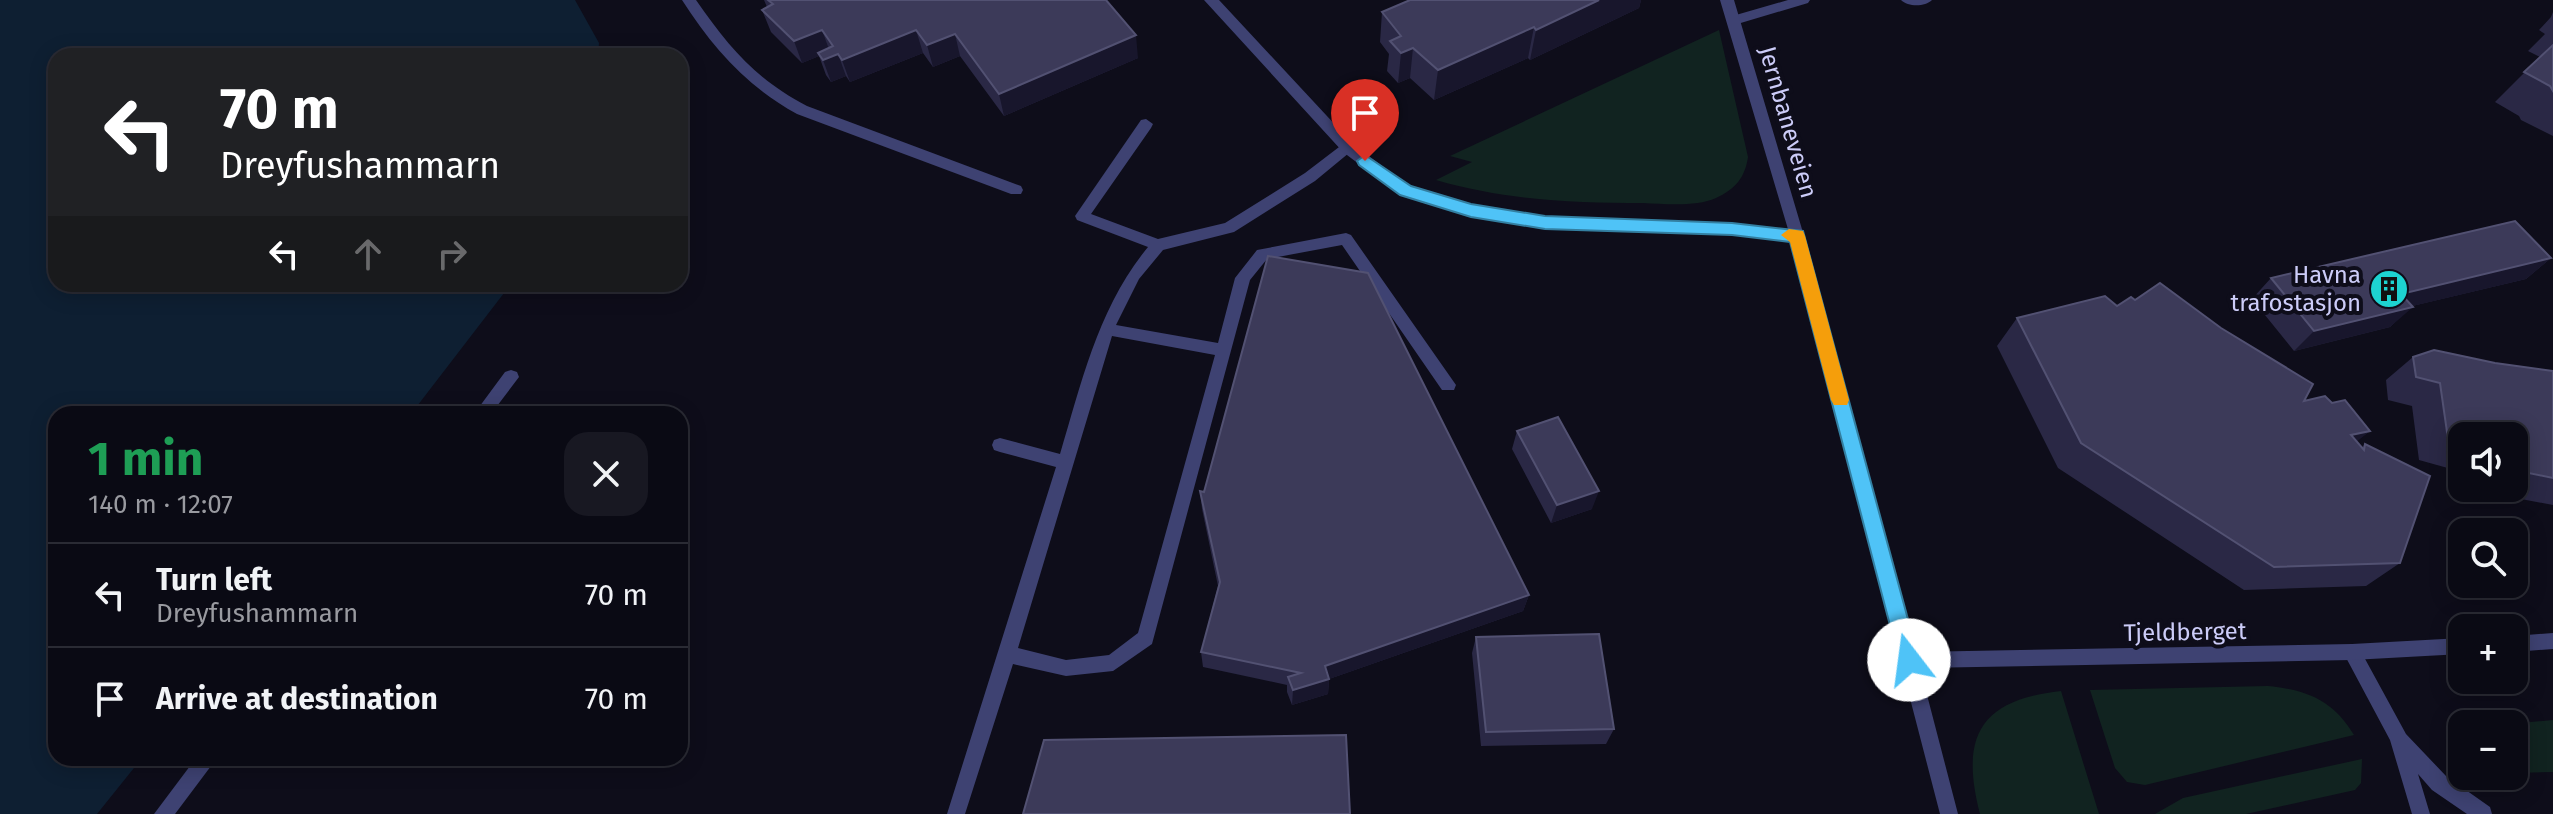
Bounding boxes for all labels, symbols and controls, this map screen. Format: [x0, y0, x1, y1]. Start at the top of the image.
street label: Jernbaneveien [1753, 43, 1823, 201]
text: 70 m [220, 76, 339, 143]
pin [1331, 79, 1399, 161]
icon: left [88, 80, 192, 184]
icon: arrive [1343, 91, 1387, 135]
text: Dreyfushammarn [220, 144, 500, 188]
icon: left [262, 232, 306, 276]
icon: ahead [346, 232, 390, 276]
icon: right [430, 232, 474, 276]
place label: Havna trafostasjon [2231, 261, 2361, 317]
building icon: Havna trafostasjon [2368, 268, 2410, 310]
map controls [2448, 422, 2528, 790]
button: sound [2448, 422, 2528, 502]
text: 1 min [88, 430, 203, 488]
button: close [564, 432, 648, 516]
text: 140 m · 12:07 [88, 489, 233, 520]
button: search [2448, 518, 2528, 598]
text: Turn left [156, 562, 272, 598]
icon: left [88, 573, 132, 617]
text: 70 m [585, 577, 648, 613]
text: Dreyfushammarn [156, 598, 358, 629]
button: + [2448, 614, 2528, 694]
street label: Tjeldberget [2123, 617, 2247, 647]
position arrow [1867, 618, 1951, 702]
icon: arrive [88, 677, 132, 721]
text: Arrive at destination [156, 681, 438, 717]
text: 70 m [585, 681, 648, 717]
button: − [2448, 710, 2528, 790]

